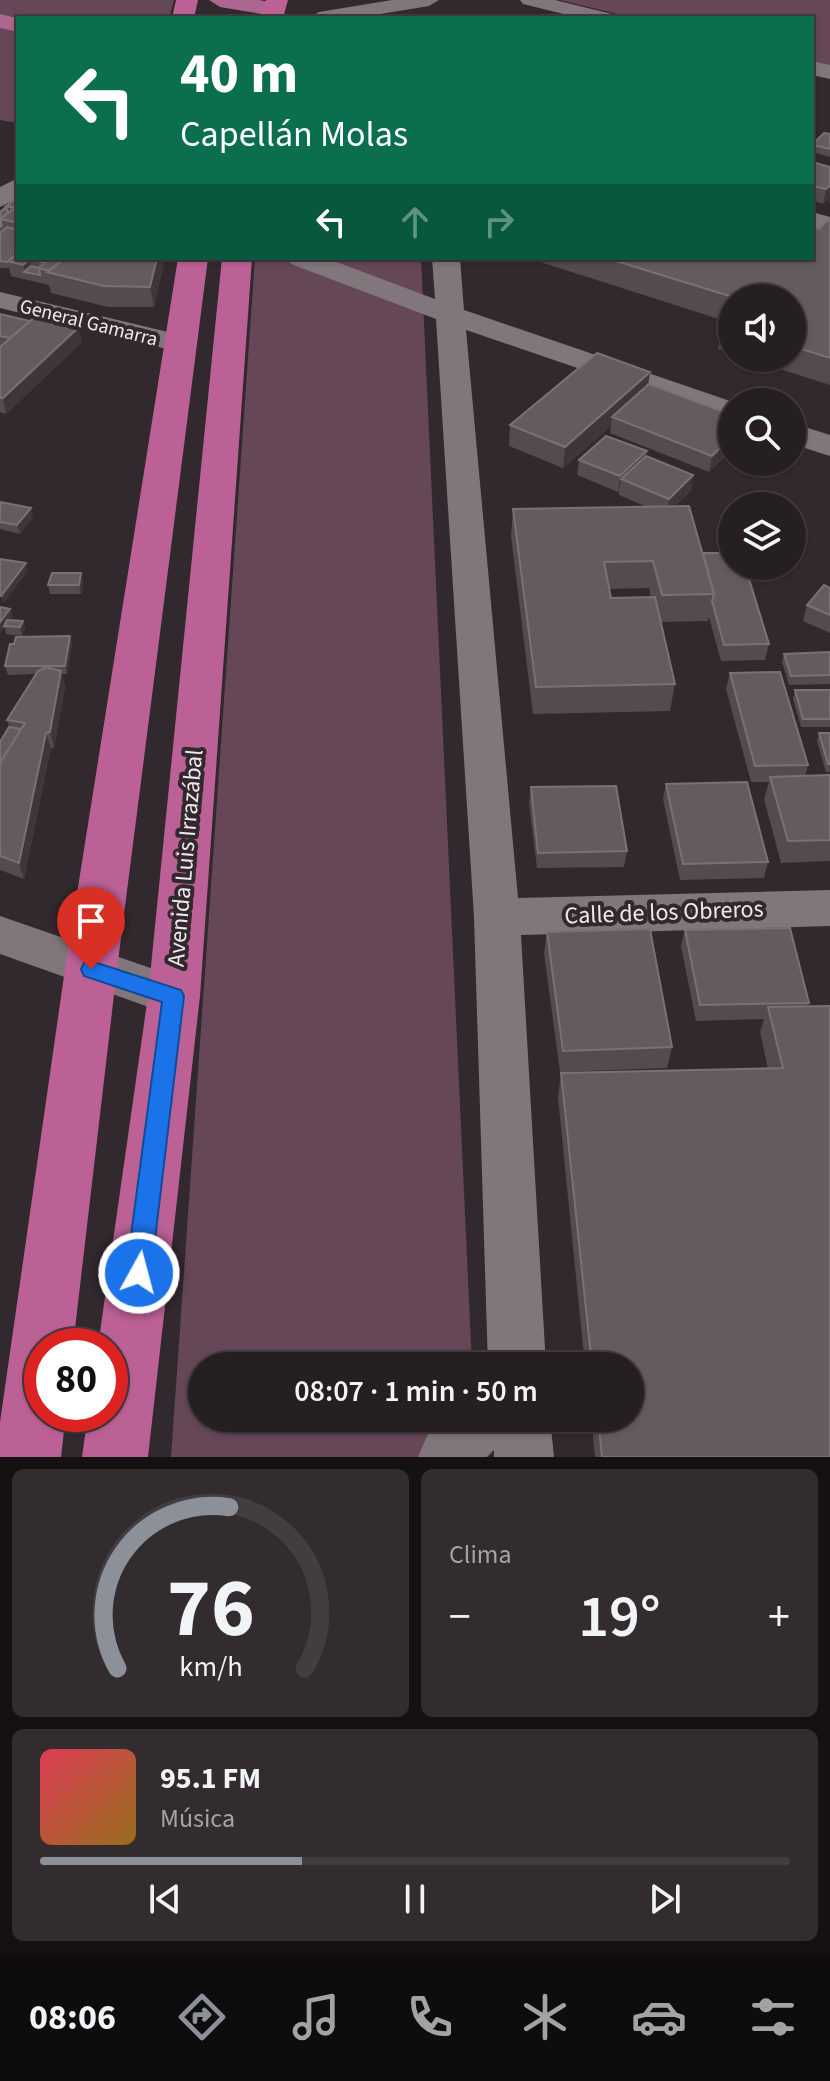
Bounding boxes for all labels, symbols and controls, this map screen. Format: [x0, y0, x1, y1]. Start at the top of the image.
text: 40 m [180, 35, 298, 114]
icon: left [48, 48, 152, 152]
text: Capellán Molas [180, 109, 408, 160]
icon: left [309, 200, 353, 244]
icon: ahead [393, 200, 437, 244]
icon: right [477, 200, 521, 244]
map controls [718, 284, 806, 580]
button: sound [718, 284, 806, 372]
street label: General Gamarra [17, 292, 161, 354]
button: search [718, 388, 806, 476]
button: layers [718, 492, 806, 580]
street label: Avenida Luis Irrazábal [159, 748, 212, 968]
pin [57, 887, 125, 969]
street label: Calle de los Obreros [564, 892, 764, 933]
icon: arrive [69, 899, 113, 943]
position arrow [97, 1231, 181, 1315]
speed limit sign: 80 [24, 1328, 128, 1432]
text: 08:07 · 1 min · 50 m [294, 1370, 538, 1413]
text: Clima [449, 1536, 512, 1573]
text: 76 [167, 1550, 254, 1668]
text: 19° [578, 1575, 661, 1660]
text: − [449, 1586, 471, 1649]
text: + [768, 1586, 790, 1649]
text: km/h [179, 1647, 242, 1687]
text: 95.1 FM [160, 1757, 261, 1800]
text: Música [160, 1800, 235, 1837]
icon: previous [143, 1877, 187, 1921]
icon: pause [393, 1877, 437, 1921]
icon: next [643, 1877, 687, 1921]
icon: directions [174, 1989, 230, 2045]
icon: music [288, 1989, 344, 2045]
icon: phone [402, 1989, 458, 2045]
icon: climate [517, 1989, 573, 2045]
icon: car [631, 1989, 687, 2045]
icon: filters [745, 1989, 801, 2045]
text: 08:06 [29, 1992, 116, 2043]

